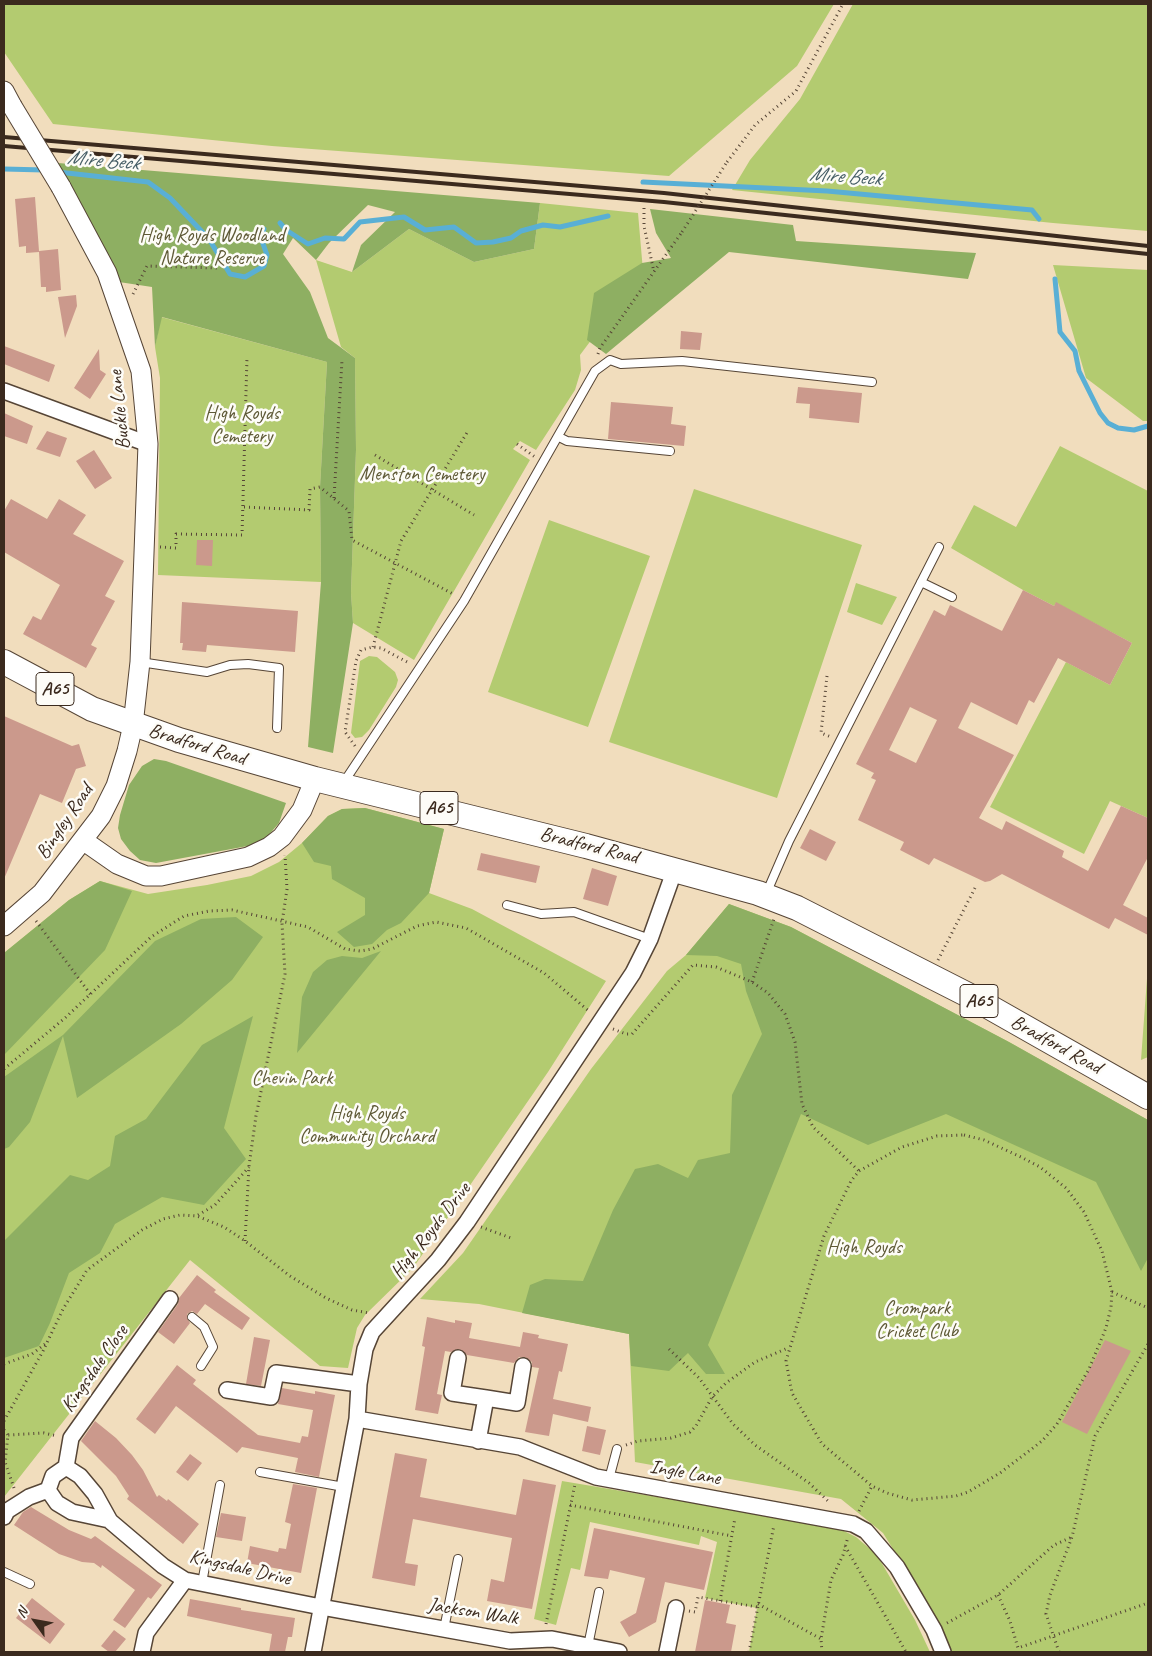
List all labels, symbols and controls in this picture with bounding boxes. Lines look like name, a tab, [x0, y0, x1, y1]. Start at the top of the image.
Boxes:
water label: Mire Beck	[66, 145, 140, 177]
water label: Mire Beck	[808, 162, 882, 192]
park label: High Royds Woodland Nature Reserve	[140, 224, 284, 271]
street label: Buckle Lane	[104, 369, 136, 451]
park label: High Royds Cemetery	[204, 402, 280, 449]
park label: Menston Cemetery	[359, 463, 485, 487]
road number: A65	[36, 672, 74, 706]
street label: Bradford Road	[146, 719, 248, 771]
street label: Bingley Road	[31, 780, 99, 864]
road number: A65	[420, 791, 458, 824]
street label: Bradford Road	[537, 822, 641, 870]
road number: A65	[960, 984, 998, 1018]
street label: Bradford Road	[1006, 1010, 1106, 1080]
park label: Chevin Park	[251, 1067, 333, 1091]
park label: High Royds Community Orchard	[299, 1102, 435, 1149]
street label: High Royds Drive	[386, 1178, 476, 1284]
park label: High Royds	[826, 1236, 902, 1260]
park label: Crompark Cricket Club	[876, 1297, 958, 1344]
street label: Kingsdale Close	[56, 1321, 134, 1417]
street label: Ingle Lane	[648, 1455, 722, 1491]
street label: Kingsdale Drive	[187, 1545, 293, 1591]
street label: Jackson Walk	[426, 1593, 520, 1631]
north arrow	[10, 1596, 60, 1646]
text: N	[12, 1605, 31, 1621]

